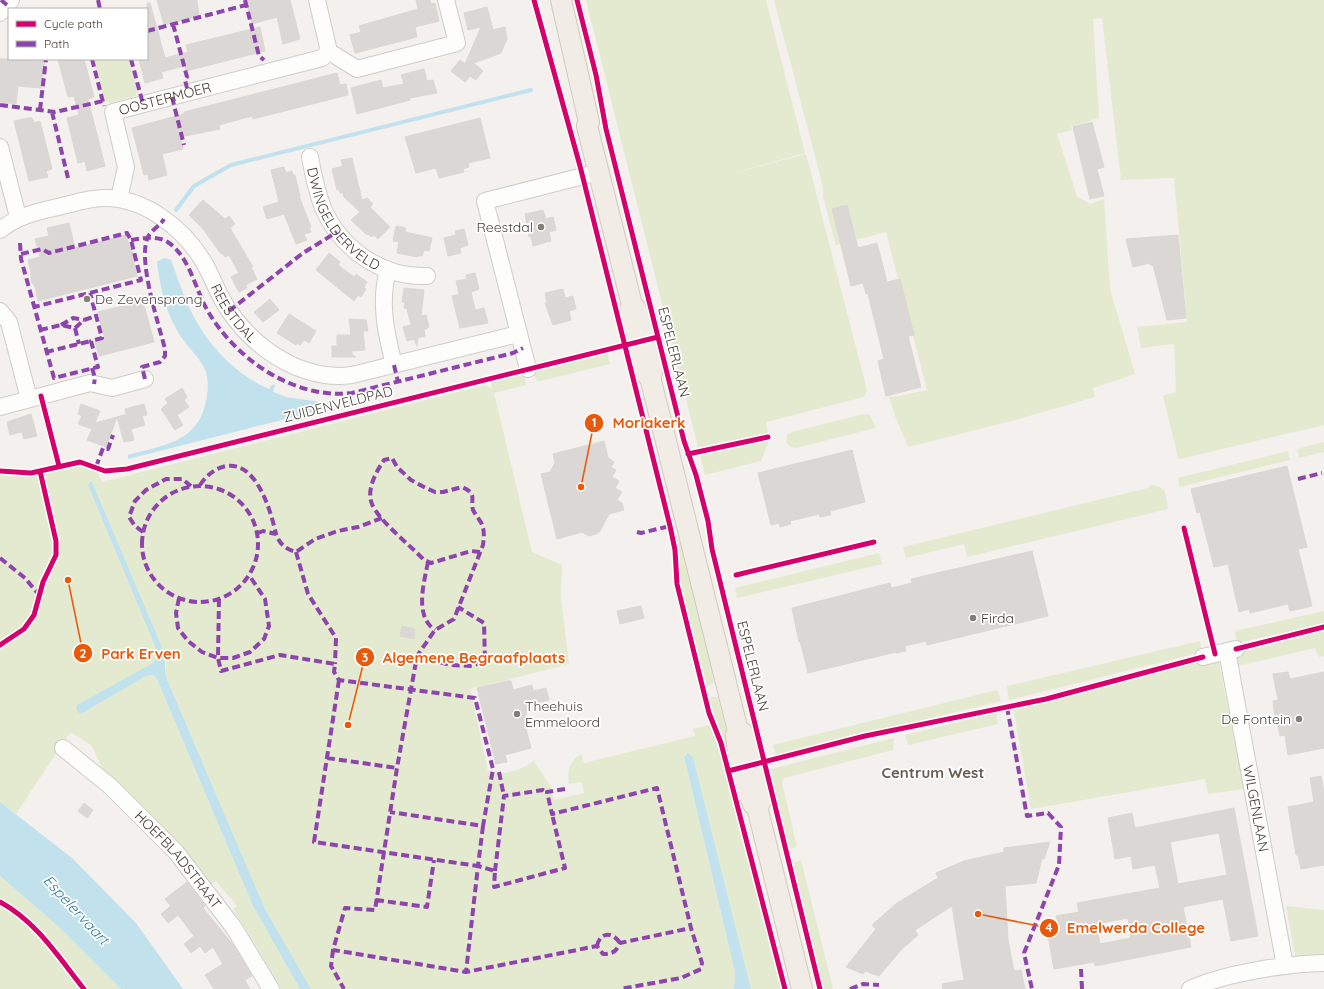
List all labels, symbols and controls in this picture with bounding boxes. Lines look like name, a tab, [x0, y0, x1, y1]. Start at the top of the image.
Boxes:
legend	[8, 8, 148, 60]
text: Cycle path	[44, 16, 103, 31]
text: Path	[44, 36, 69, 51]
street label: OOSTERMOER	[117, 78, 213, 119]
street label: DWINGELDERVELD	[303, 166, 383, 274]
place label: Reestdal	[476, 218, 533, 236]
marker: Reestdal	[536, 222, 546, 232]
street label: REESTDAL	[207, 281, 261, 347]
place label: De Zevensprong	[95, 290, 202, 308]
marker: De Zevensprong	[82, 294, 92, 304]
street label: ESPELERLAAN	[654, 305, 694, 399]
street label: ZUIDENVELDPAD	[281, 382, 395, 426]
callout: Moriakerk	[584, 409, 693, 436]
text: Moriakerk	[612, 413, 686, 432]
text: 1	[592, 415, 596, 430]
place label: Firda	[981, 609, 1014, 627]
marker: Firda	[968, 613, 978, 623]
street label: ESPELERLAAN	[733, 619, 773, 713]
callout: Park Erven	[73, 640, 189, 667]
text: Park Erven	[101, 644, 181, 663]
callout: Algemene Begraafplaats	[355, 644, 574, 671]
text: 2	[80, 646, 87, 661]
text: Algemene Begraafplaats	[383, 648, 565, 667]
text: 3	[362, 650, 368, 665]
place label: Theehuis Emmeloord	[525, 697, 600, 731]
marker: Theehuis Emmeloord	[512, 709, 522, 719]
place label: De Fontein	[1221, 710, 1291, 728]
marker: De Fontein	[1294, 714, 1304, 724]
district label: Centrum West	[882, 763, 984, 782]
street label: WILGENLAAN	[1239, 763, 1273, 853]
street label: HOEFBLADSTRAAT	[131, 807, 225, 913]
water label: Espelervaart	[39, 871, 115, 950]
callout: Emelwerda College	[1039, 915, 1213, 942]
text: Emelwerda College	[1067, 918, 1205, 937]
text: 4	[1045, 920, 1053, 935]

